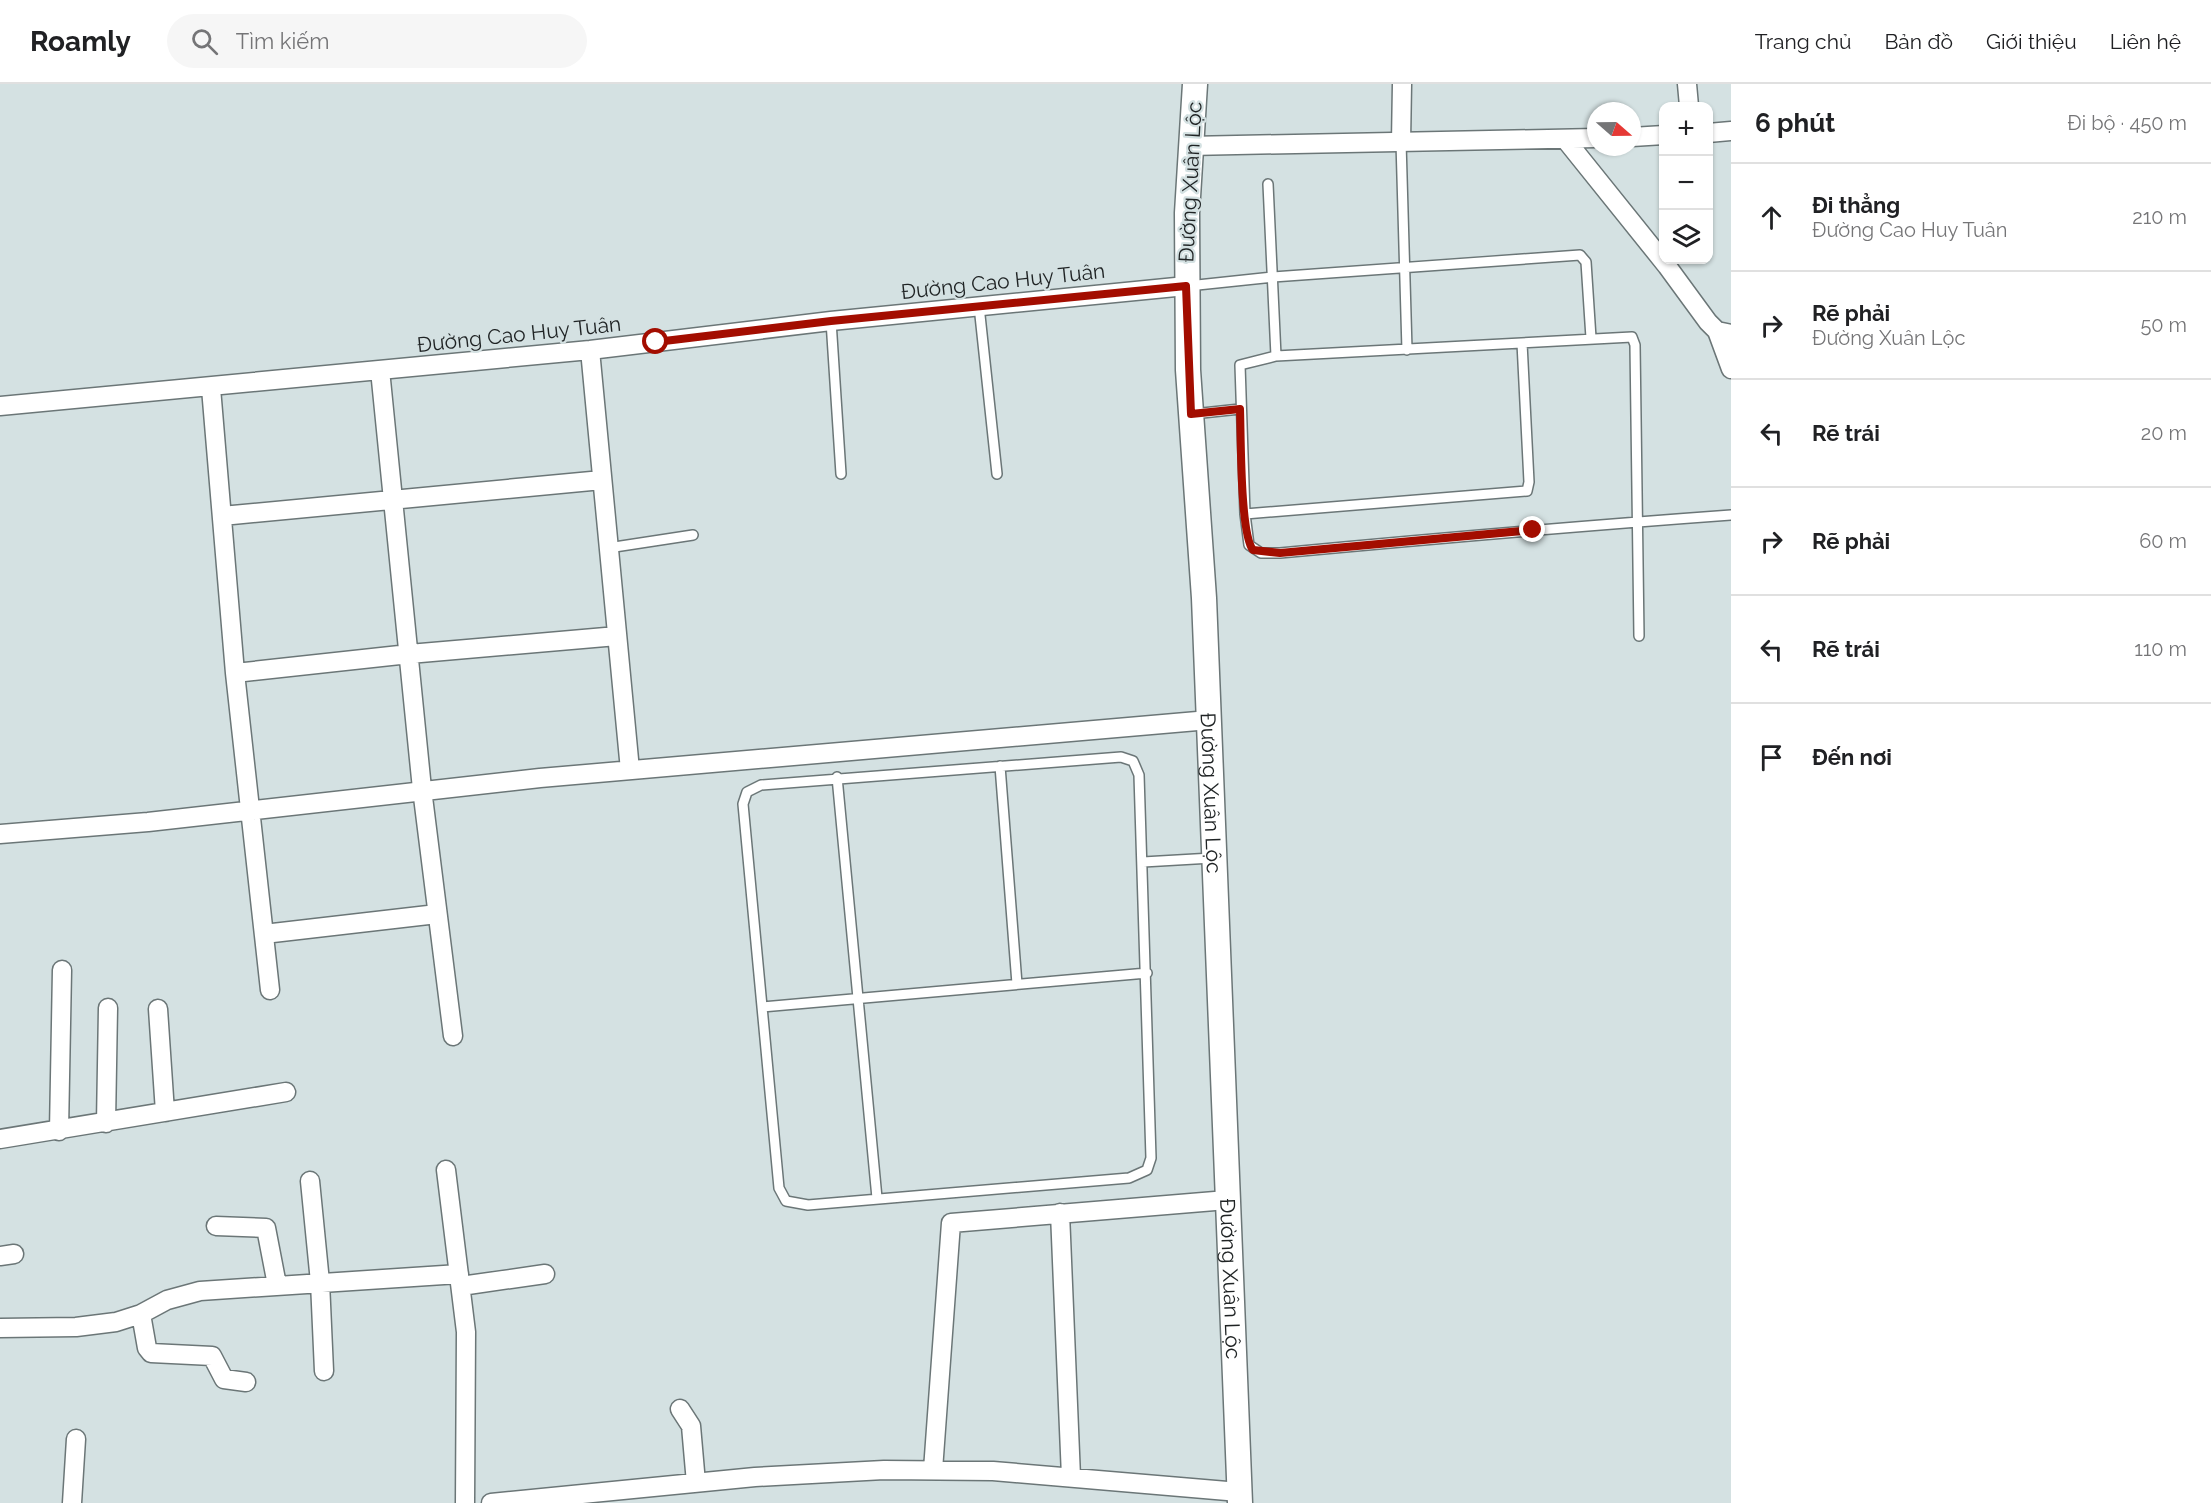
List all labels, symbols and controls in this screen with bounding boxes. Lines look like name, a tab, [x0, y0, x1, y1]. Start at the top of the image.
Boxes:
search box	[167, 14, 587, 68]
text: Roamly	[30, 25, 131, 58]
icon: search	[188, 25, 221, 58]
text: Tìm kiếm	[236, 28, 329, 54]
text: Trang chủ	[1755, 29, 1851, 54]
text: Bản đồ	[1884, 29, 1953, 54]
text: Giới thiệu	[1986, 29, 2077, 54]
text: Liên hệ	[2110, 29, 2181, 54]
street label: Đường Xuân Lộc	[1173, 101, 1207, 263]
north arrow	[1587, 102, 1641, 156]
map controls	[1659, 102, 1713, 264]
button: +	[1659, 102, 1713, 156]
text: 6 phút	[1755, 108, 1835, 138]
text: Đi bộ · 450 m	[2067, 111, 2187, 135]
button: −	[1659, 156, 1713, 210]
text: Đi thẳng	[1812, 192, 1900, 218]
icon: ahead	[1755, 201, 1788, 234]
text: 210 m	[2132, 205, 2187, 229]
button: layers	[1659, 210, 1713, 264]
text: Đường Cao Huy Tuân	[1812, 218, 2007, 242]
street label: Đường Cao Huy Tuân	[900, 258, 1106, 304]
text: Rẽ phải	[1812, 300, 1890, 326]
icon: right	[1755, 309, 1788, 342]
street label: Đường Cao Huy Tuân	[416, 311, 622, 357]
text: 50 m	[2140, 313, 2187, 337]
text: Đường Xuân Lộc	[1812, 326, 1965, 350]
route start	[642, 328, 668, 354]
icon: left	[1755, 417, 1788, 450]
text: Rẽ trái	[1812, 420, 1880, 446]
text: 20 m	[2141, 421, 2187, 445]
route end	[1519, 516, 1545, 542]
icon: right	[1755, 525, 1788, 558]
text: Rẽ phải	[1812, 528, 1890, 554]
text: 60 m	[2139, 529, 2187, 553]
icon: left	[1755, 633, 1788, 666]
text: Rẽ trái	[1812, 636, 1880, 662]
text: 110 m	[2134, 637, 2187, 661]
street label: Đường Xuân Lộc	[1196, 712, 1227, 874]
icon: arrive	[1755, 741, 1788, 774]
text: Đến nơi	[1812, 744, 1892, 770]
street label: Đường Xuân Lộc	[1215, 1198, 1247, 1360]

